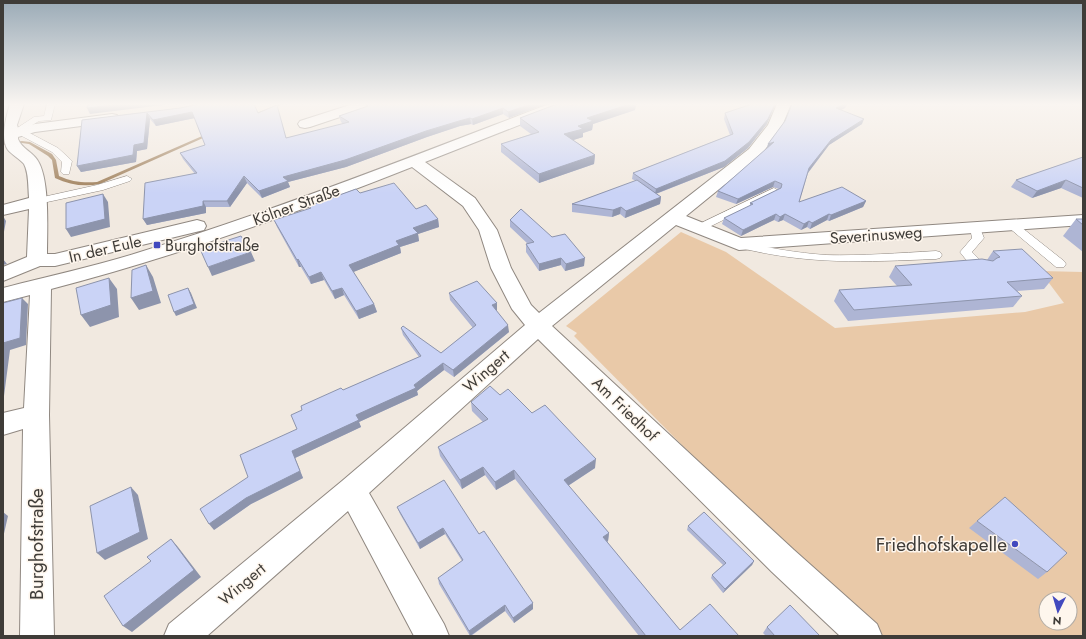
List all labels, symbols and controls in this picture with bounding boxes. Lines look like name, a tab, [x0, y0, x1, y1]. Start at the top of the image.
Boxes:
street label: Kölner Straße	[249, 179, 343, 231]
street label: Severinusweg	[829, 220, 923, 250]
street label: In der Eule	[66, 229, 144, 269]
place label: Burghofstraße	[165, 234, 259, 257]
marker: Burghofstraße	[152, 240, 162, 250]
street label: Wingert	[458, 344, 514, 398]
street label: Am Friedhof	[587, 371, 664, 447]
street label: Burghofstraße	[23, 488, 50, 600]
place label: Friedhofskapelle	[876, 531, 1007, 558]
marker: Friedhofskapelle	[1010, 539, 1020, 549]
street label: Wingert	[214, 557, 271, 611]
north arrow	[1038, 591, 1078, 631]
text: N	[1052, 613, 1062, 629]

